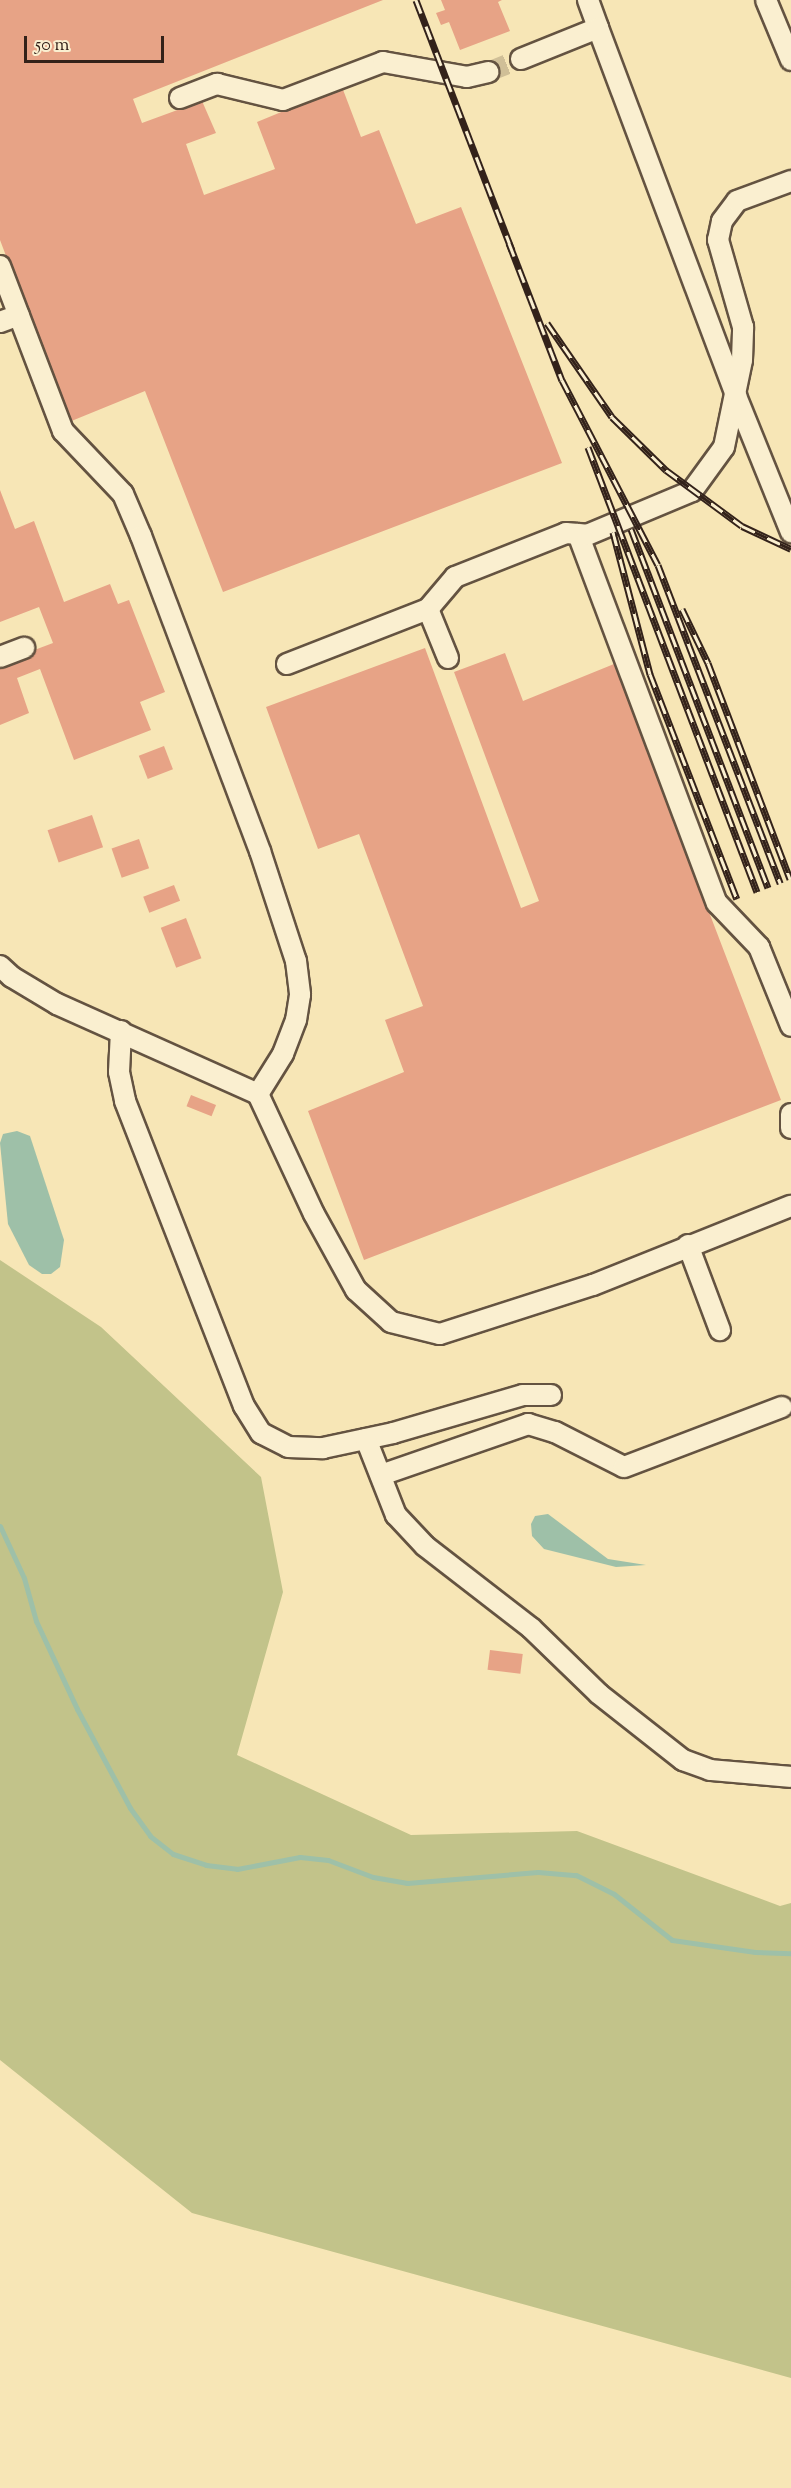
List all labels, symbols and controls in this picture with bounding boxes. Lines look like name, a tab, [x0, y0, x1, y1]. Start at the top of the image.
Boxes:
scale bar	[27, 24, 166, 62]
text: 50 m	[35, 33, 69, 59]

